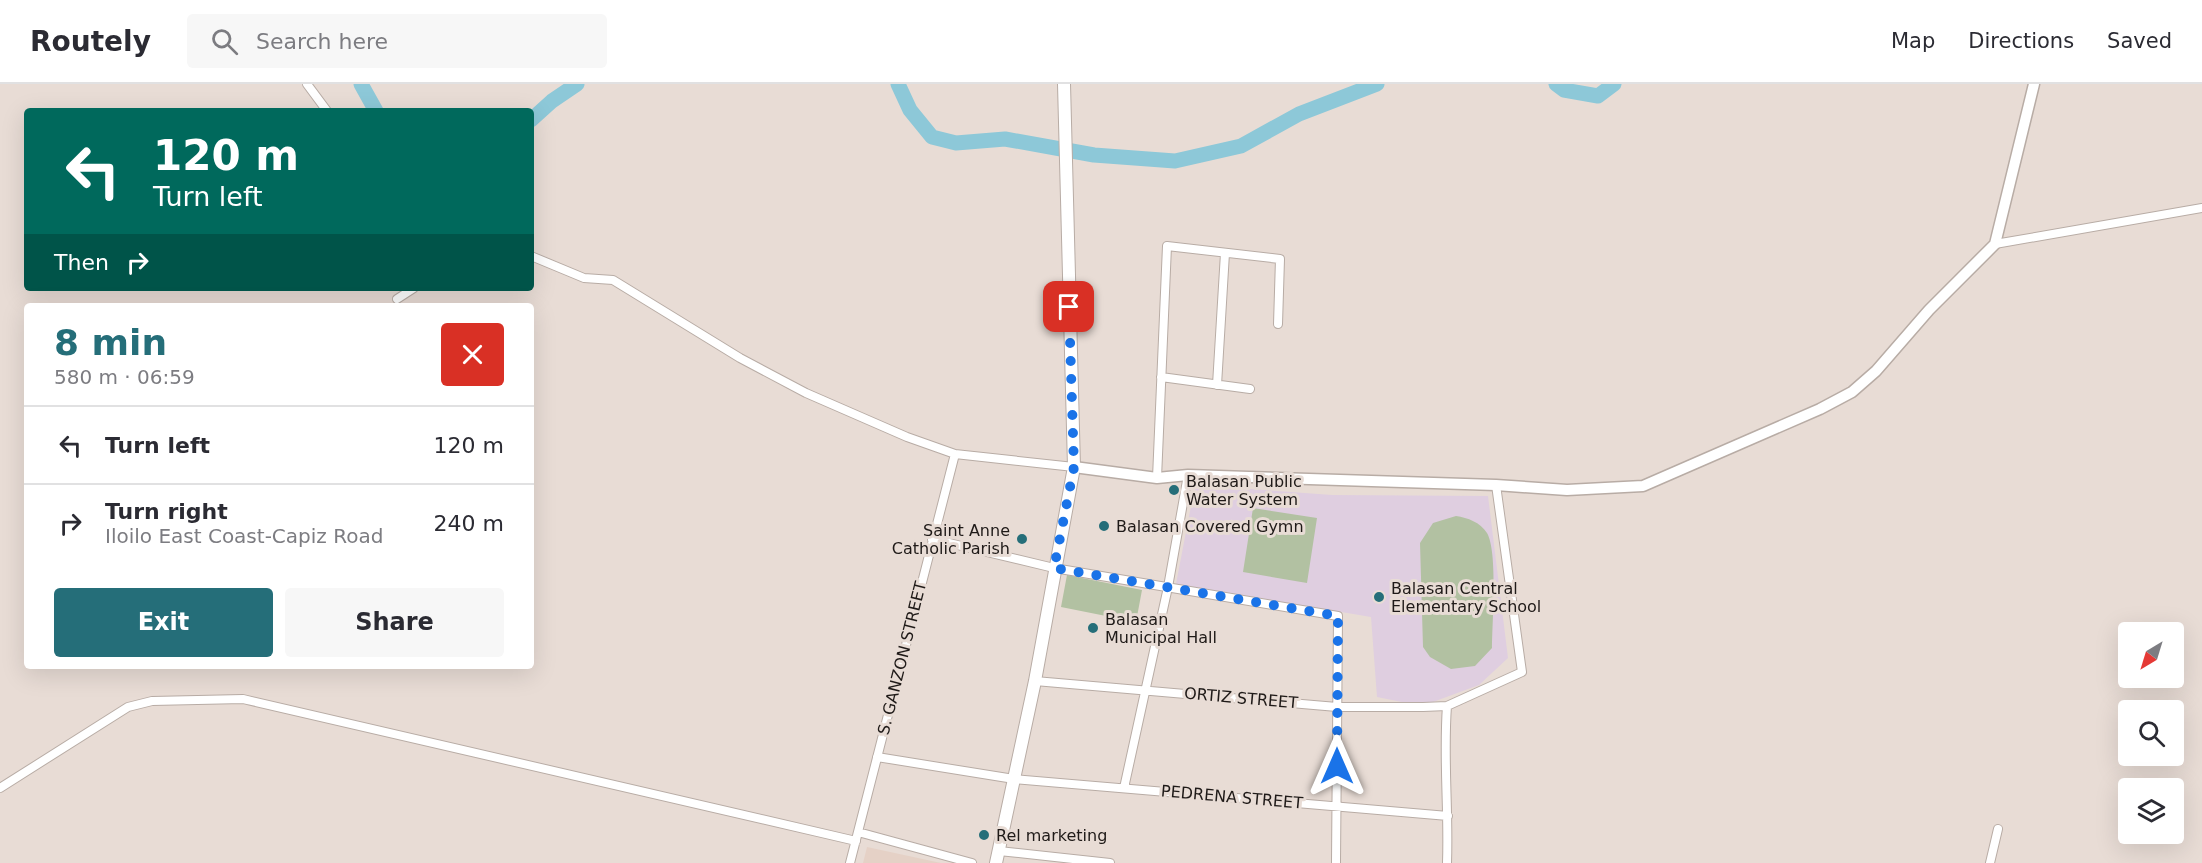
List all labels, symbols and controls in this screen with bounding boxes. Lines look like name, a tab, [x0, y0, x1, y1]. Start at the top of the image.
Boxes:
search box	[187, 14, 607, 68]
text: Routely	[30, 25, 151, 58]
icon: search	[208, 25, 241, 58]
text: Search here	[256, 29, 388, 54]
text: Map	[1891, 29, 1935, 53]
text: Directions	[1968, 29, 2074, 53]
text: Saved	[2107, 29, 2172, 53]
text: 120 m	[153, 131, 299, 180]
icon: left	[54, 132, 132, 210]
text: Turn left	[153, 181, 263, 212]
icon: right	[121, 246, 154, 279]
text: Then	[54, 250, 109, 275]
pin	[1043, 281, 1094, 332]
icon: arrive	[1052, 290, 1085, 323]
text: 8 min	[54, 322, 167, 363]
button: close	[441, 323, 504, 386]
text: 580 m · 06:59	[54, 365, 195, 389]
icon: left	[54, 429, 87, 462]
text: Turn left	[105, 433, 210, 458]
text: 120 m	[434, 433, 504, 458]
place label: Balasan Public Water System	[1186, 472, 1302, 509]
marker: Balasan Public Water System	[1167, 483, 1181, 497]
text: Turn right	[105, 499, 228, 524]
icon: right	[54, 507, 87, 540]
text: 240 m	[434, 511, 504, 536]
place label: Balasan Covered Gymn	[1116, 517, 1304, 536]
marker: Balasan Covered Gymn	[1097, 519, 1111, 533]
place label: Saint Anne Catholic Parish	[892, 521, 1010, 558]
text: Iloilo East Coast-Capiz Road	[105, 524, 383, 548]
marker: Saint Anne Catholic Parish	[1015, 532, 1029, 546]
street label: S. GANZON STREET	[874, 579, 930, 737]
place label: Balasan Central Elementary School	[1391, 579, 1541, 616]
button: Exit	[54, 588, 273, 657]
button: Share	[285, 588, 504, 657]
marker: Balasan Central Elementary School	[1372, 590, 1386, 604]
place label: Balasan Municipal Hall	[1105, 610, 1217, 647]
marker: Balasan Municipal Hall	[1086, 621, 1100, 635]
north arrow	[2118, 622, 2184, 688]
map controls	[2118, 622, 2184, 844]
street label: ORTIZ STREET	[1183, 684, 1299, 712]
button: search	[2118, 700, 2184, 766]
position arrow	[1305, 734, 1369, 798]
button: layers	[2118, 778, 2184, 844]
street label: PEDRENA STREET	[1160, 781, 1304, 813]
place label: Rel marketing	[996, 826, 1107, 845]
marker: Rel marketing	[977, 828, 991, 842]

